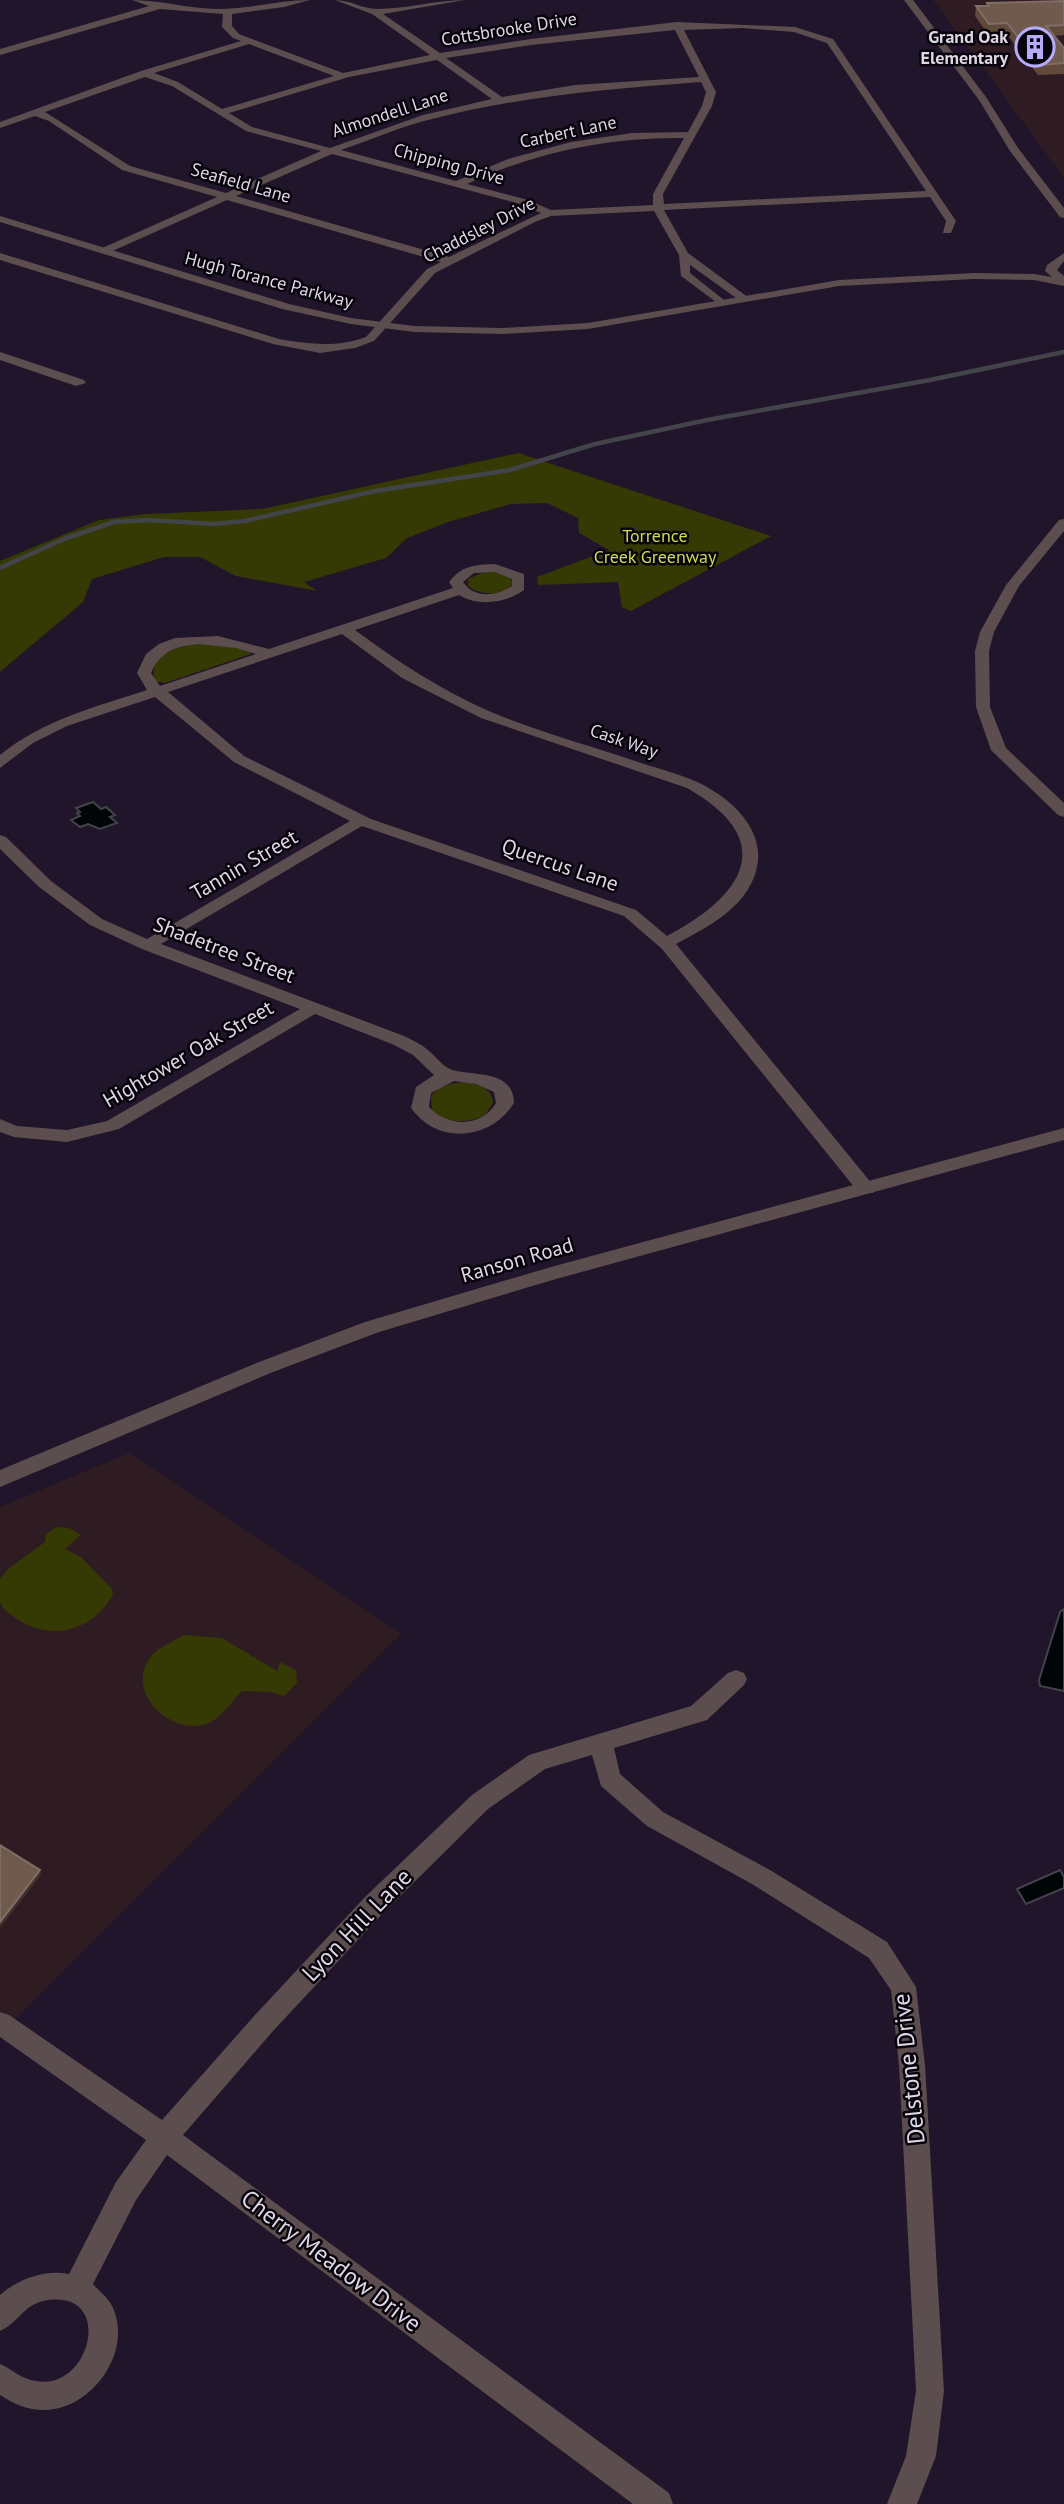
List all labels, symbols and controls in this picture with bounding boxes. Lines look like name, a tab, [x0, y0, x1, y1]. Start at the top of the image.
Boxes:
street label: Cottsbrooke Drive	[440, 6, 578, 51]
place label: Grand Oak Elementary	[921, 25, 1008, 69]
building icon: Grand Oak Elementary	[1014, 26, 1056, 68]
street label: Almondell Lane	[329, 83, 451, 142]
street label: Carbert Lane	[517, 110, 618, 153]
street label: Chipping Drive	[391, 138, 507, 189]
street label: Seafield Lane	[188, 157, 294, 208]
street label: Chaddsley Drive	[419, 191, 539, 268]
street label: Hugh Torance Parkway	[183, 246, 356, 313]
park label: Torrence Creek Greenway	[594, 524, 717, 568]
street label: Cask Way	[587, 718, 662, 763]
street label: Tannin Street	[185, 823, 302, 906]
street label: Quercus Lane	[498, 832, 622, 897]
street label: Shadetree Street	[149, 910, 299, 989]
street label: Hightower Oak Street	[98, 994, 278, 1113]
street label: Ranson Road	[457, 1231, 576, 1288]
street label: Lyon Hill Lane	[295, 1862, 418, 1988]
street label: Delstone Drive	[885, 1992, 932, 2146]
street label: Cherry Meadow Drive	[235, 2183, 428, 2339]

